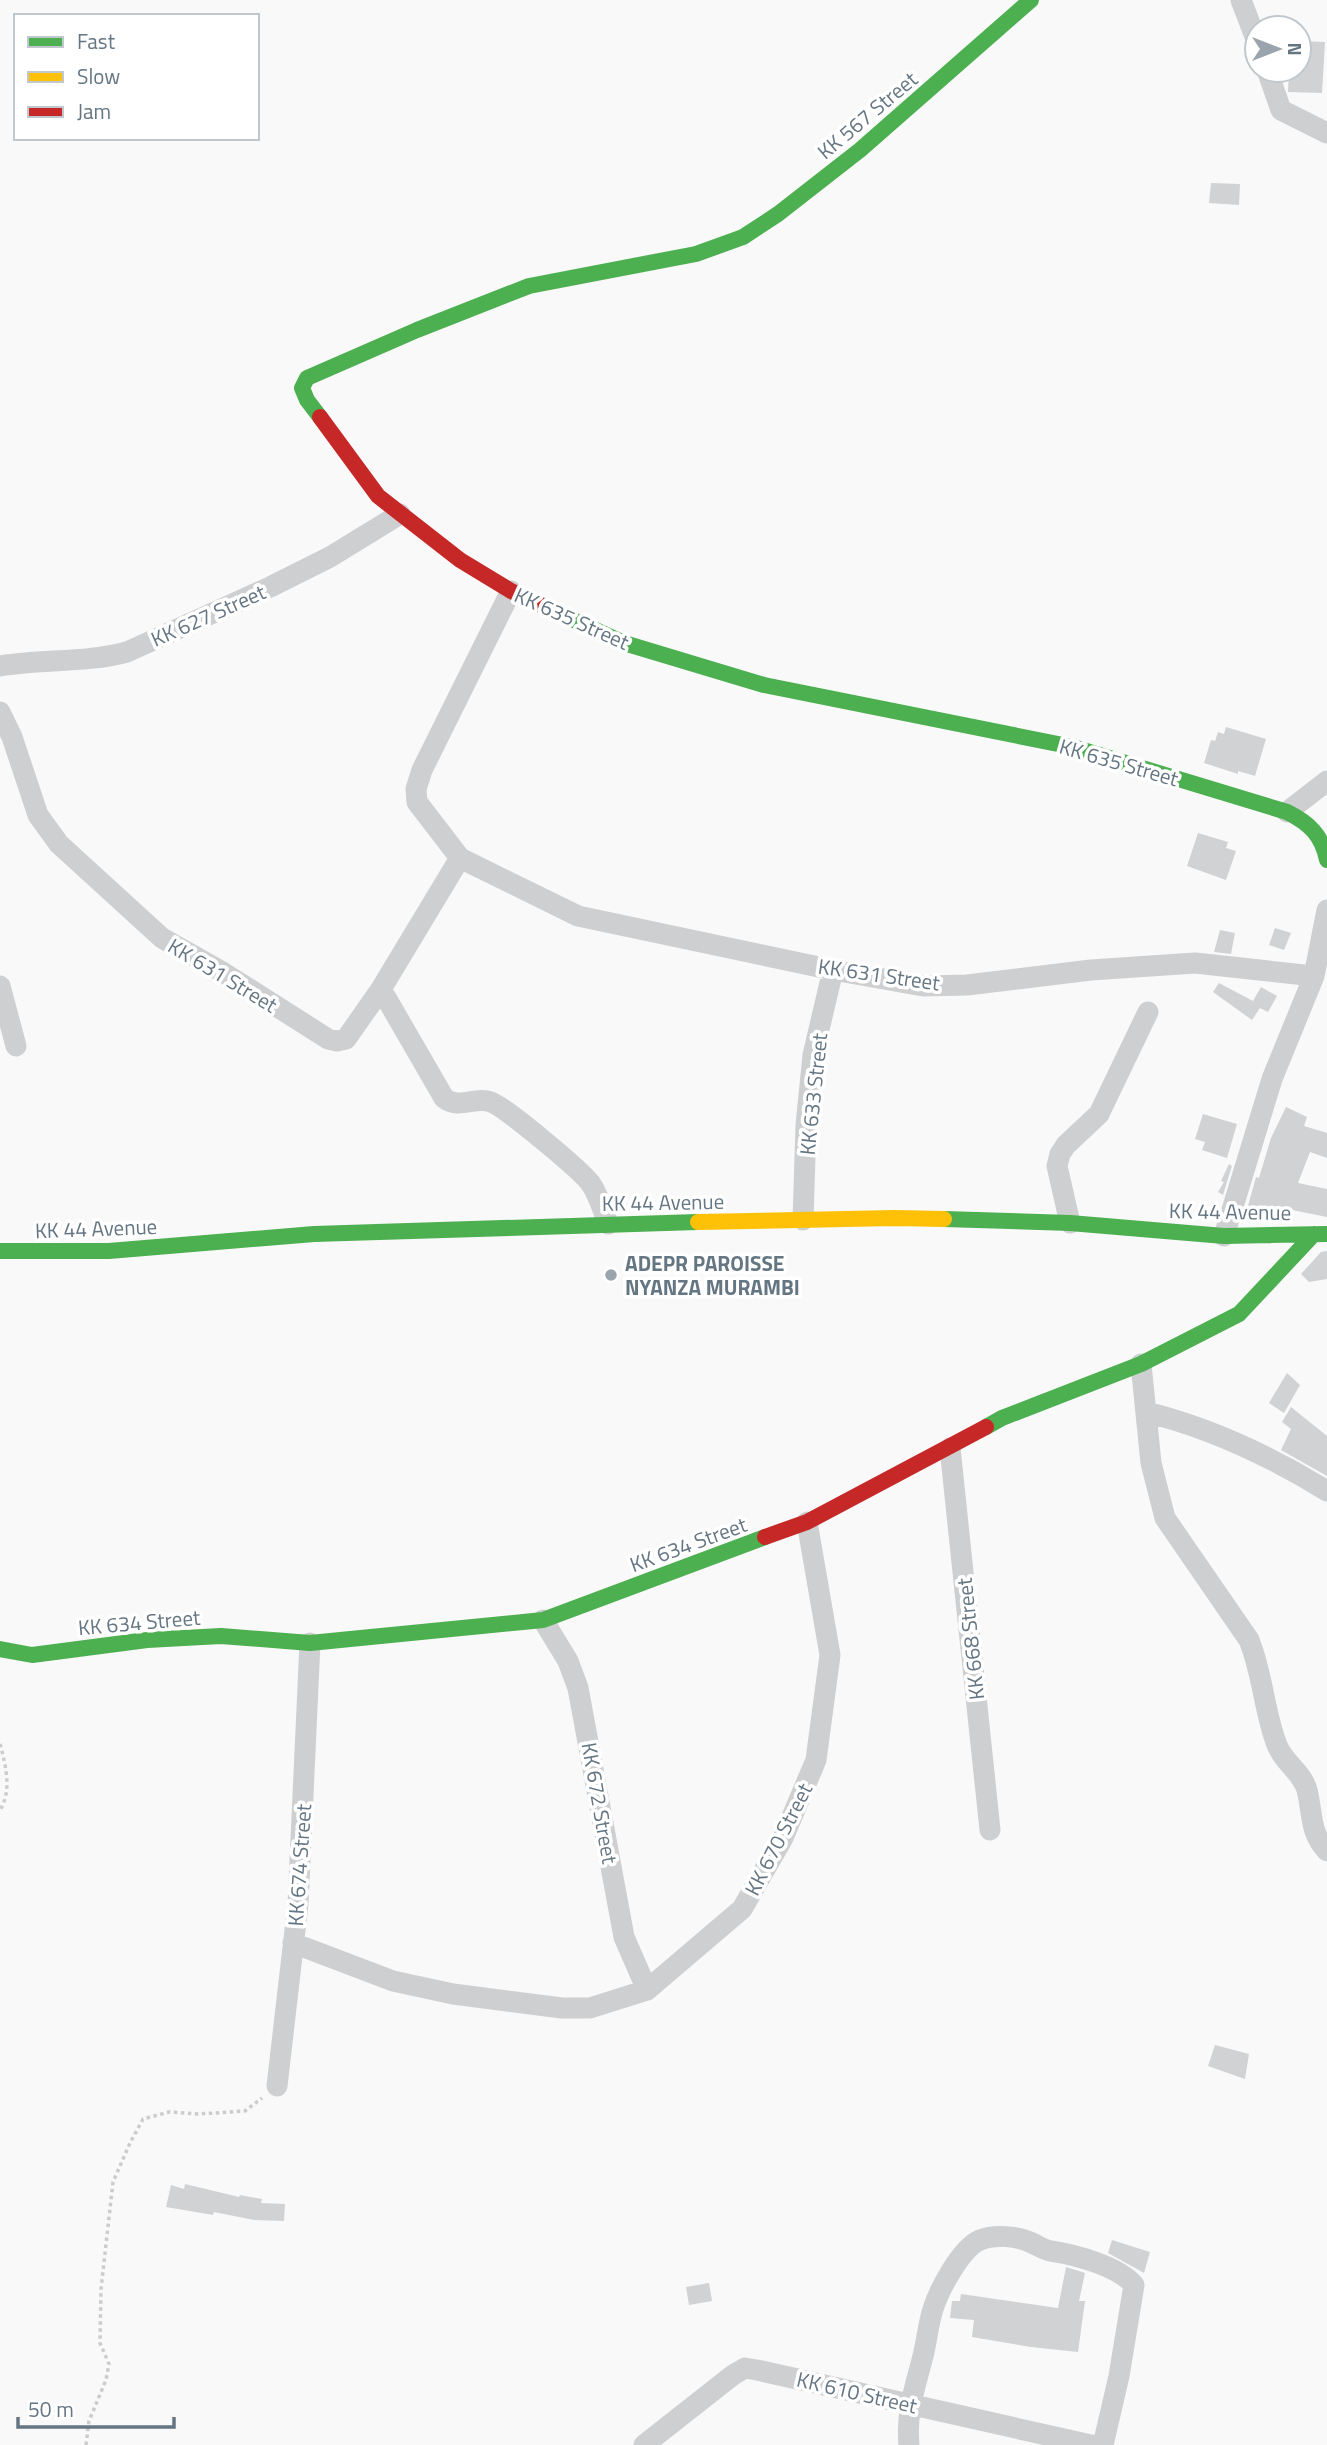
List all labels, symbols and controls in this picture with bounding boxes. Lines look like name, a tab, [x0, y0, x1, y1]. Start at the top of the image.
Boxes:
legend	[14, 14, 259, 140]
north arrow	[1243, 14, 1313, 84]
text: Fast	[77, 25, 116, 57]
text: N	[1281, 42, 1310, 56]
text: Slow	[77, 60, 120, 92]
street label: KK 567 Street	[810, 63, 925, 167]
text: Jam	[77, 95, 111, 127]
street label: KK 627 Street	[146, 575, 271, 655]
street label: KK 635 Street	[510, 578, 635, 658]
street label: KK 635 Street	[1056, 730, 1183, 794]
street label: KK 631 Street	[162, 930, 284, 1021]
street label: KK 631 Street	[816, 950, 943, 998]
street label: KK 633 Street	[791, 1031, 835, 1157]
street label: KK 44 Avenue	[602, 1185, 724, 1219]
street label: KK 44 Avenue	[1169, 1194, 1291, 1228]
street label: KK 44 Avenue	[34, 1210, 158, 1246]
place label: ADEPR PAROISSE NYANZA MURAMBI	[625, 1247, 800, 1303]
marker: ADEPR PAROISSE NYANZA MURAMBI	[603, 1267, 619, 1283]
street label: KK 634 Street	[625, 1508, 752, 1580]
street label: KK 668 Street	[948, 1576, 992, 1702]
street label: KK 634 Street	[77, 1601, 202, 1643]
street label: KK 672 Street	[574, 1740, 627, 1867]
street label: KK 670 Street	[736, 1777, 820, 1901]
street label: KK 674 Street	[279, 1802, 319, 1927]
street label: KK 610 Street	[794, 2363, 921, 2422]
scale bar	[18, 2386, 173, 2430]
text: 50 m	[28, 2393, 74, 2425]

